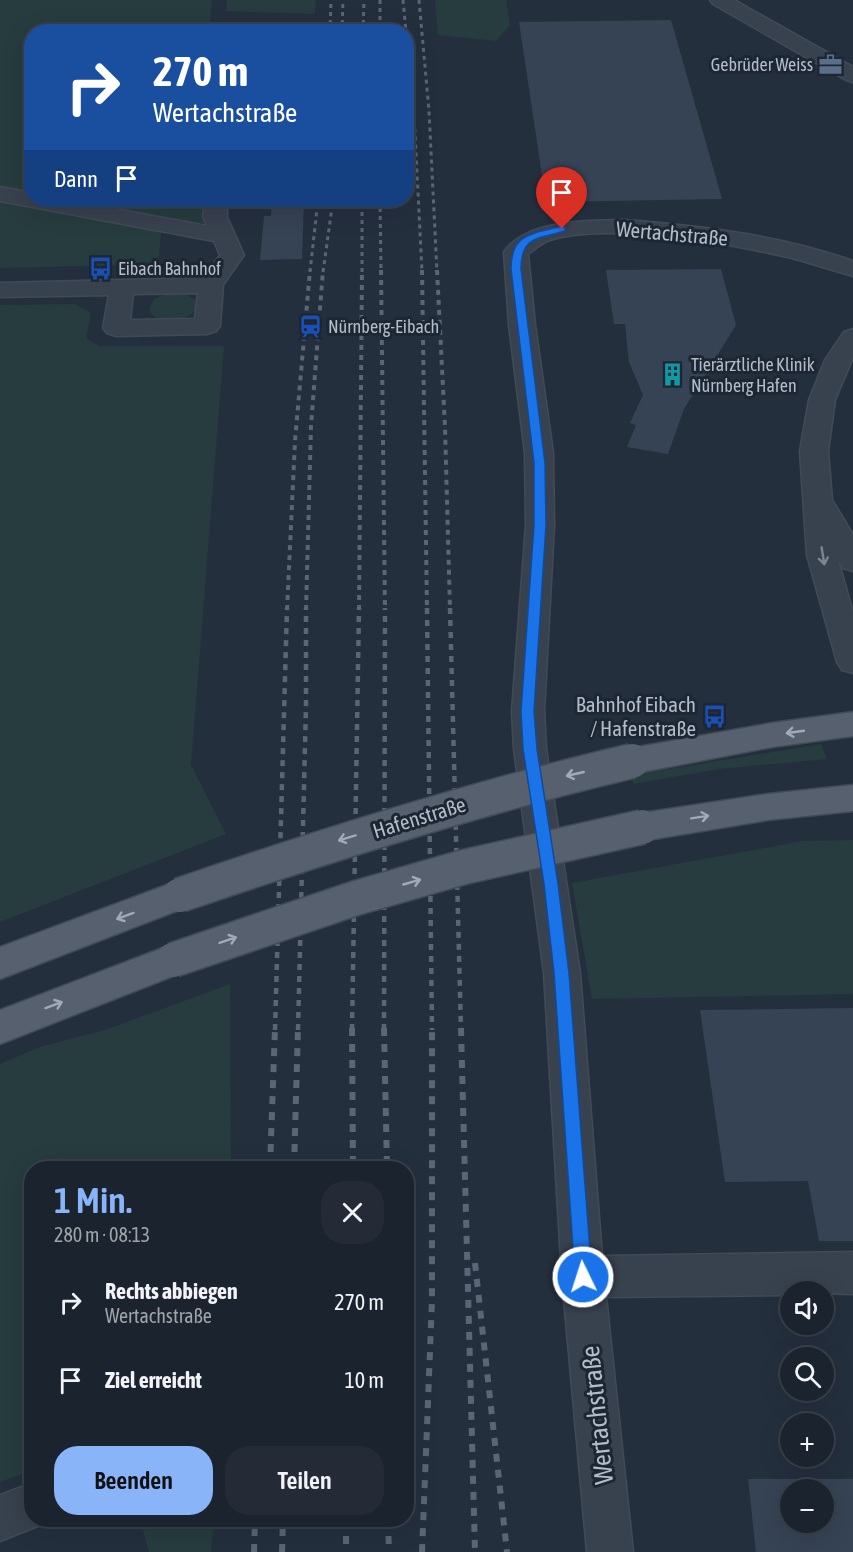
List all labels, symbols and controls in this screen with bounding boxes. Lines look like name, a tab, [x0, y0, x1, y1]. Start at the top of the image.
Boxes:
text: 270 m	[153, 47, 248, 95]
icon: right	[54, 48, 132, 126]
office icon: Gebrüder Weiss	[818, 51, 844, 77]
place label: Gebrüder Weiss	[711, 54, 813, 75]
text: Wertachstraße	[153, 97, 297, 128]
icon: arrive	[110, 162, 143, 195]
text: Dann	[54, 166, 98, 192]
pin	[536, 167, 587, 229]
icon: arrive	[545, 176, 578, 209]
street label: Wertachstraße	[615, 216, 729, 250]
bus stop icon: Eibach Bahnhof	[87, 255, 113, 281]
place label: Eibach Bahnhof	[118, 258, 221, 279]
station icon: Nürnberg-Eibach	[297, 313, 323, 339]
place label: Nürnberg-Eibach	[328, 316, 439, 337]
place label: Tierärztliche Klinik Nürnberg Hafen	[691, 354, 815, 396]
building icon: Tierärztliche Klinik Nürnberg Hafen	[660, 361, 686, 387]
one-way arrow	[818, 546, 829, 565]
place label: Bahnhof Eibach / Hafenstraße	[576, 692, 696, 740]
bus stop icon: Bahnhof Eibach / Hafenstraße	[701, 703, 727, 729]
one-way arrow	[786, 727, 805, 738]
one-way arrow	[566, 769, 585, 781]
street label: Hafenstraße	[370, 792, 468, 842]
one-way arrow	[689, 812, 709, 823]
one-way arrow	[338, 833, 357, 844]
one-way arrow	[402, 876, 421, 887]
one-way arrow	[116, 911, 135, 922]
one-way arrow	[218, 934, 237, 945]
one-way arrow	[45, 999, 63, 1010]
text: 1 Min.	[54, 1179, 132, 1221]
button: close	[321, 1181, 384, 1244]
text: 280 m · 08:13	[54, 1223, 150, 1246]
position arrow	[551, 1245, 615, 1309]
text: Rechts abbiegen	[105, 1278, 238, 1304]
map controls	[780, 1281, 834, 1533]
button: sound	[780, 1281, 834, 1335]
icon: right	[54, 1286, 87, 1319]
text: 270 m	[334, 1289, 384, 1315]
text: Wertachstraße	[105, 1304, 212, 1327]
street label: Wertachstraße	[575, 1344, 619, 1486]
button: search	[780, 1347, 834, 1401]
icon: arrive	[54, 1364, 87, 1397]
text: Ziel erreicht	[105, 1367, 202, 1393]
text: 10 m	[344, 1367, 384, 1393]
button: +	[780, 1413, 834, 1467]
button: Beenden	[54, 1446, 213, 1515]
button: Teilen	[225, 1446, 384, 1515]
button: −	[780, 1479, 834, 1533]

